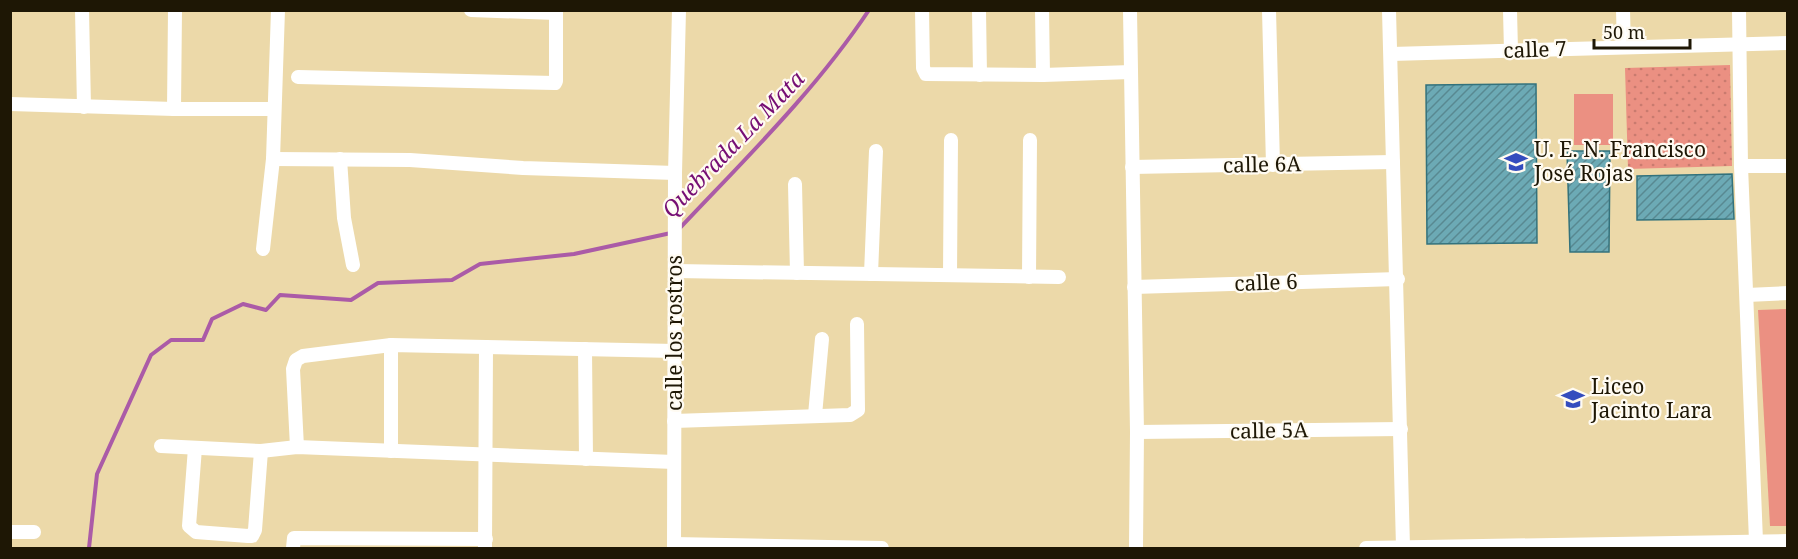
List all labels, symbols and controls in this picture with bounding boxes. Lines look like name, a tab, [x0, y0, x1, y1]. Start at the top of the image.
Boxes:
scale bar	[1594, 12, 1690, 50]
text: 50 m	[1603, 20, 1645, 44]
street label: calle 7	[1503, 34, 1567, 64]
water label: Quebrada La Mata	[654, 63, 810, 223]
place label: U. E. N. Francisco José Rojas	[1533, 135, 1706, 187]
street label: calle 6A	[1223, 149, 1302, 179]
school or university icon: U. E. N. Francisco José Rojas	[1503, 149, 1529, 175]
street label: calle los rostros	[660, 255, 688, 411]
street label: calle 6	[1234, 267, 1298, 297]
place label: Liceo Jacinto Lara	[1590, 372, 1712, 424]
school or university icon: Liceo Jacinto Lara	[1560, 386, 1586, 412]
street label: calle 5A	[1230, 415, 1309, 445]

